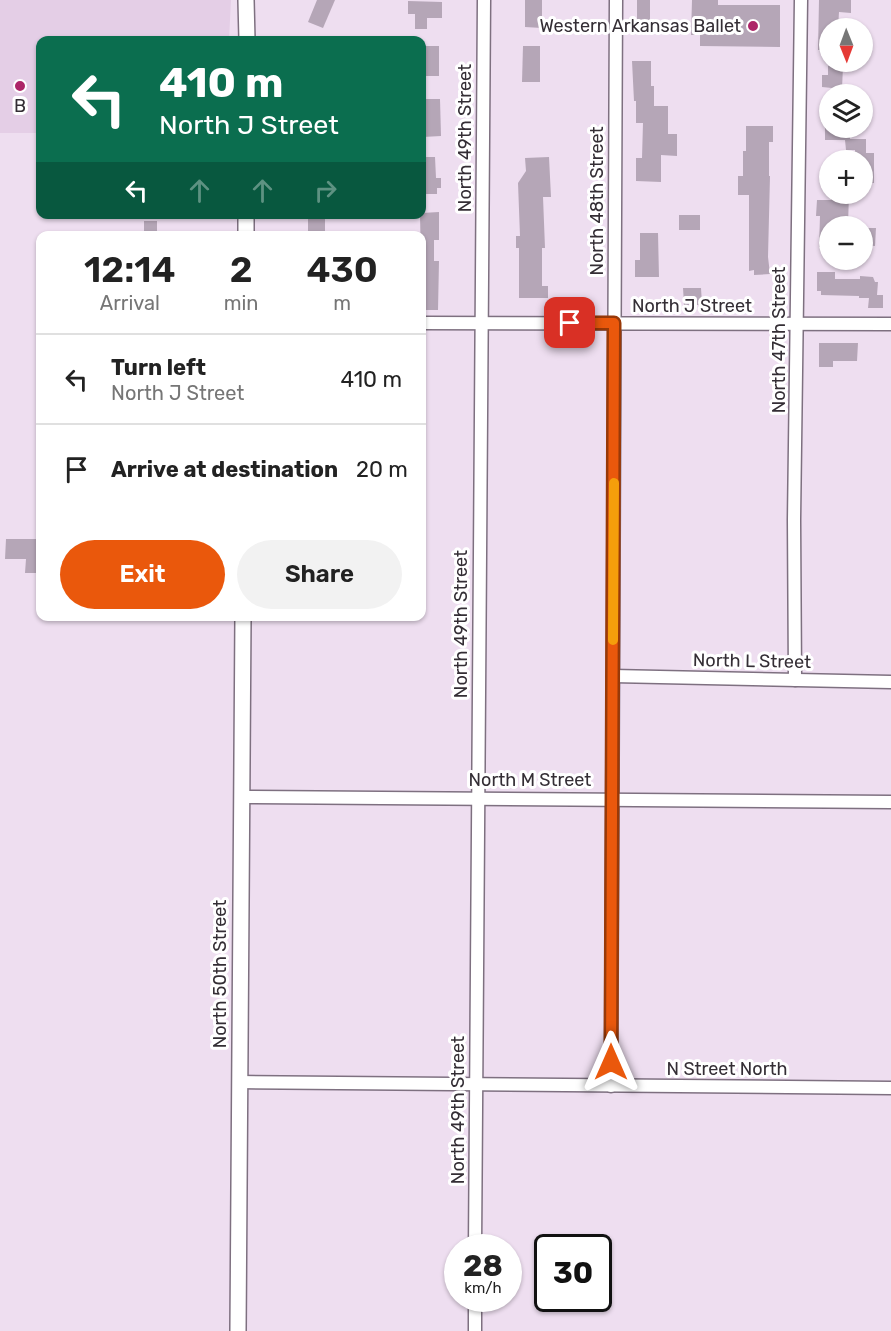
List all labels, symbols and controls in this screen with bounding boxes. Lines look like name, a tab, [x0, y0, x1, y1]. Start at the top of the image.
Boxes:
place label: Western Arkansas Ballet	[540, 15, 741, 37]
north arrow	[819, 18, 873, 72]
map controls	[819, 18, 873, 270]
marker: Western Arkansas Ballet	[746, 19, 760, 33]
text: 410 m	[159, 58, 284, 108]
icon: left	[60, 60, 138, 138]
street label: North 49th Street	[454, 64, 476, 212]
marker: B	[13, 79, 27, 93]
button: layers	[819, 84, 873, 138]
place label: B	[14, 95, 26, 117]
text: North J Street	[159, 109, 339, 141]
street label: North 48th Street	[586, 126, 608, 276]
button: +	[819, 150, 873, 204]
icon: left	[120, 174, 153, 207]
icon: ahead	[183, 174, 216, 207]
icon: ahead	[246, 174, 279, 207]
icon: right	[309, 174, 342, 207]
button: −	[819, 216, 873, 270]
text: 12:14	[84, 248, 176, 291]
text: 2	[230, 248, 253, 291]
text: 430	[307, 248, 378, 291]
street label: North 47th Street	[768, 267, 790, 413]
text: Arrival	[100, 291, 160, 315]
text: min	[224, 291, 258, 315]
text: m	[333, 291, 351, 315]
street label: North J Street	[632, 295, 752, 317]
pin	[544, 297, 595, 348]
icon: arrive	[553, 306, 586, 339]
text: Turn left	[111, 354, 206, 381]
icon: left	[60, 363, 93, 396]
text: 410 m	[340, 366, 402, 393]
text: North J Street	[111, 381, 244, 405]
icon: arrive	[60, 453, 93, 486]
text: Arrive at destination	[111, 456, 338, 483]
text: 20 m	[356, 456, 408, 483]
button: Exit	[60, 540, 225, 609]
button: Share	[237, 540, 402, 609]
street label: North 49th Street	[450, 550, 472, 698]
street label: North L Street	[693, 649, 811, 673]
street label: North M Street	[469, 769, 591, 791]
street label: North 50th Street	[209, 900, 231, 1048]
position arrow	[579, 1030, 643, 1094]
street label: North 49th Street	[447, 1036, 469, 1184]
street label: N Street North	[666, 1058, 788, 1080]
speed limit sign: 30	[534, 1234, 612, 1312]
text: 28	[463, 1248, 503, 1284]
text: km/h	[464, 1279, 502, 1297]

